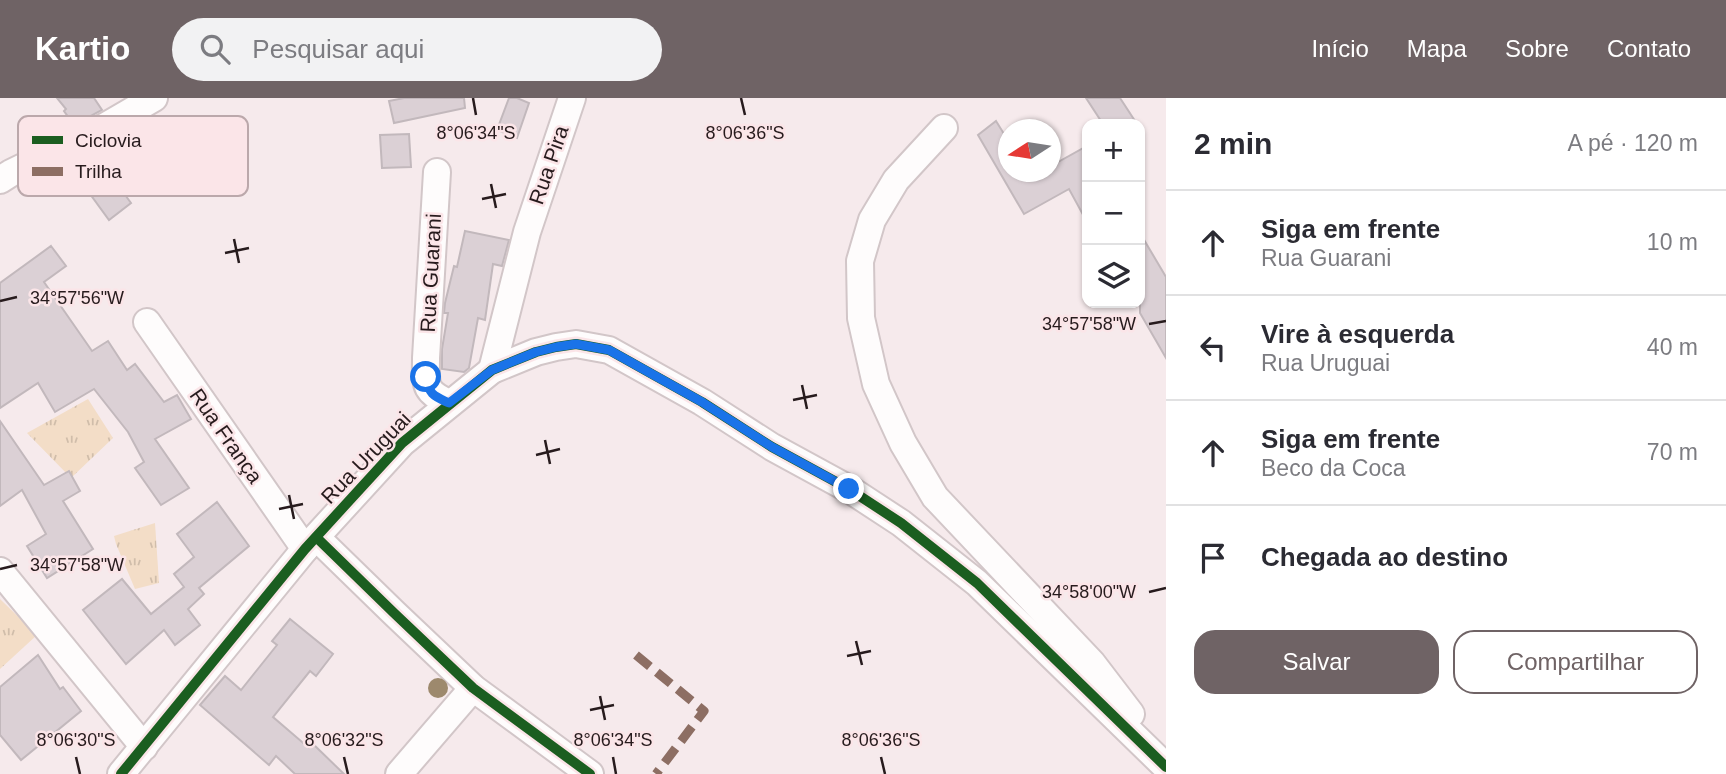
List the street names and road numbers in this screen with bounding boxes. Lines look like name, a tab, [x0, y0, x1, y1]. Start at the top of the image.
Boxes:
street label: Rua Pira	[524, 122, 573, 207]
street label: Rua Guarani	[416, 213, 445, 333]
street label: Rua França	[186, 384, 267, 488]
street label: Rua Uruguai	[316, 407, 415, 508]

